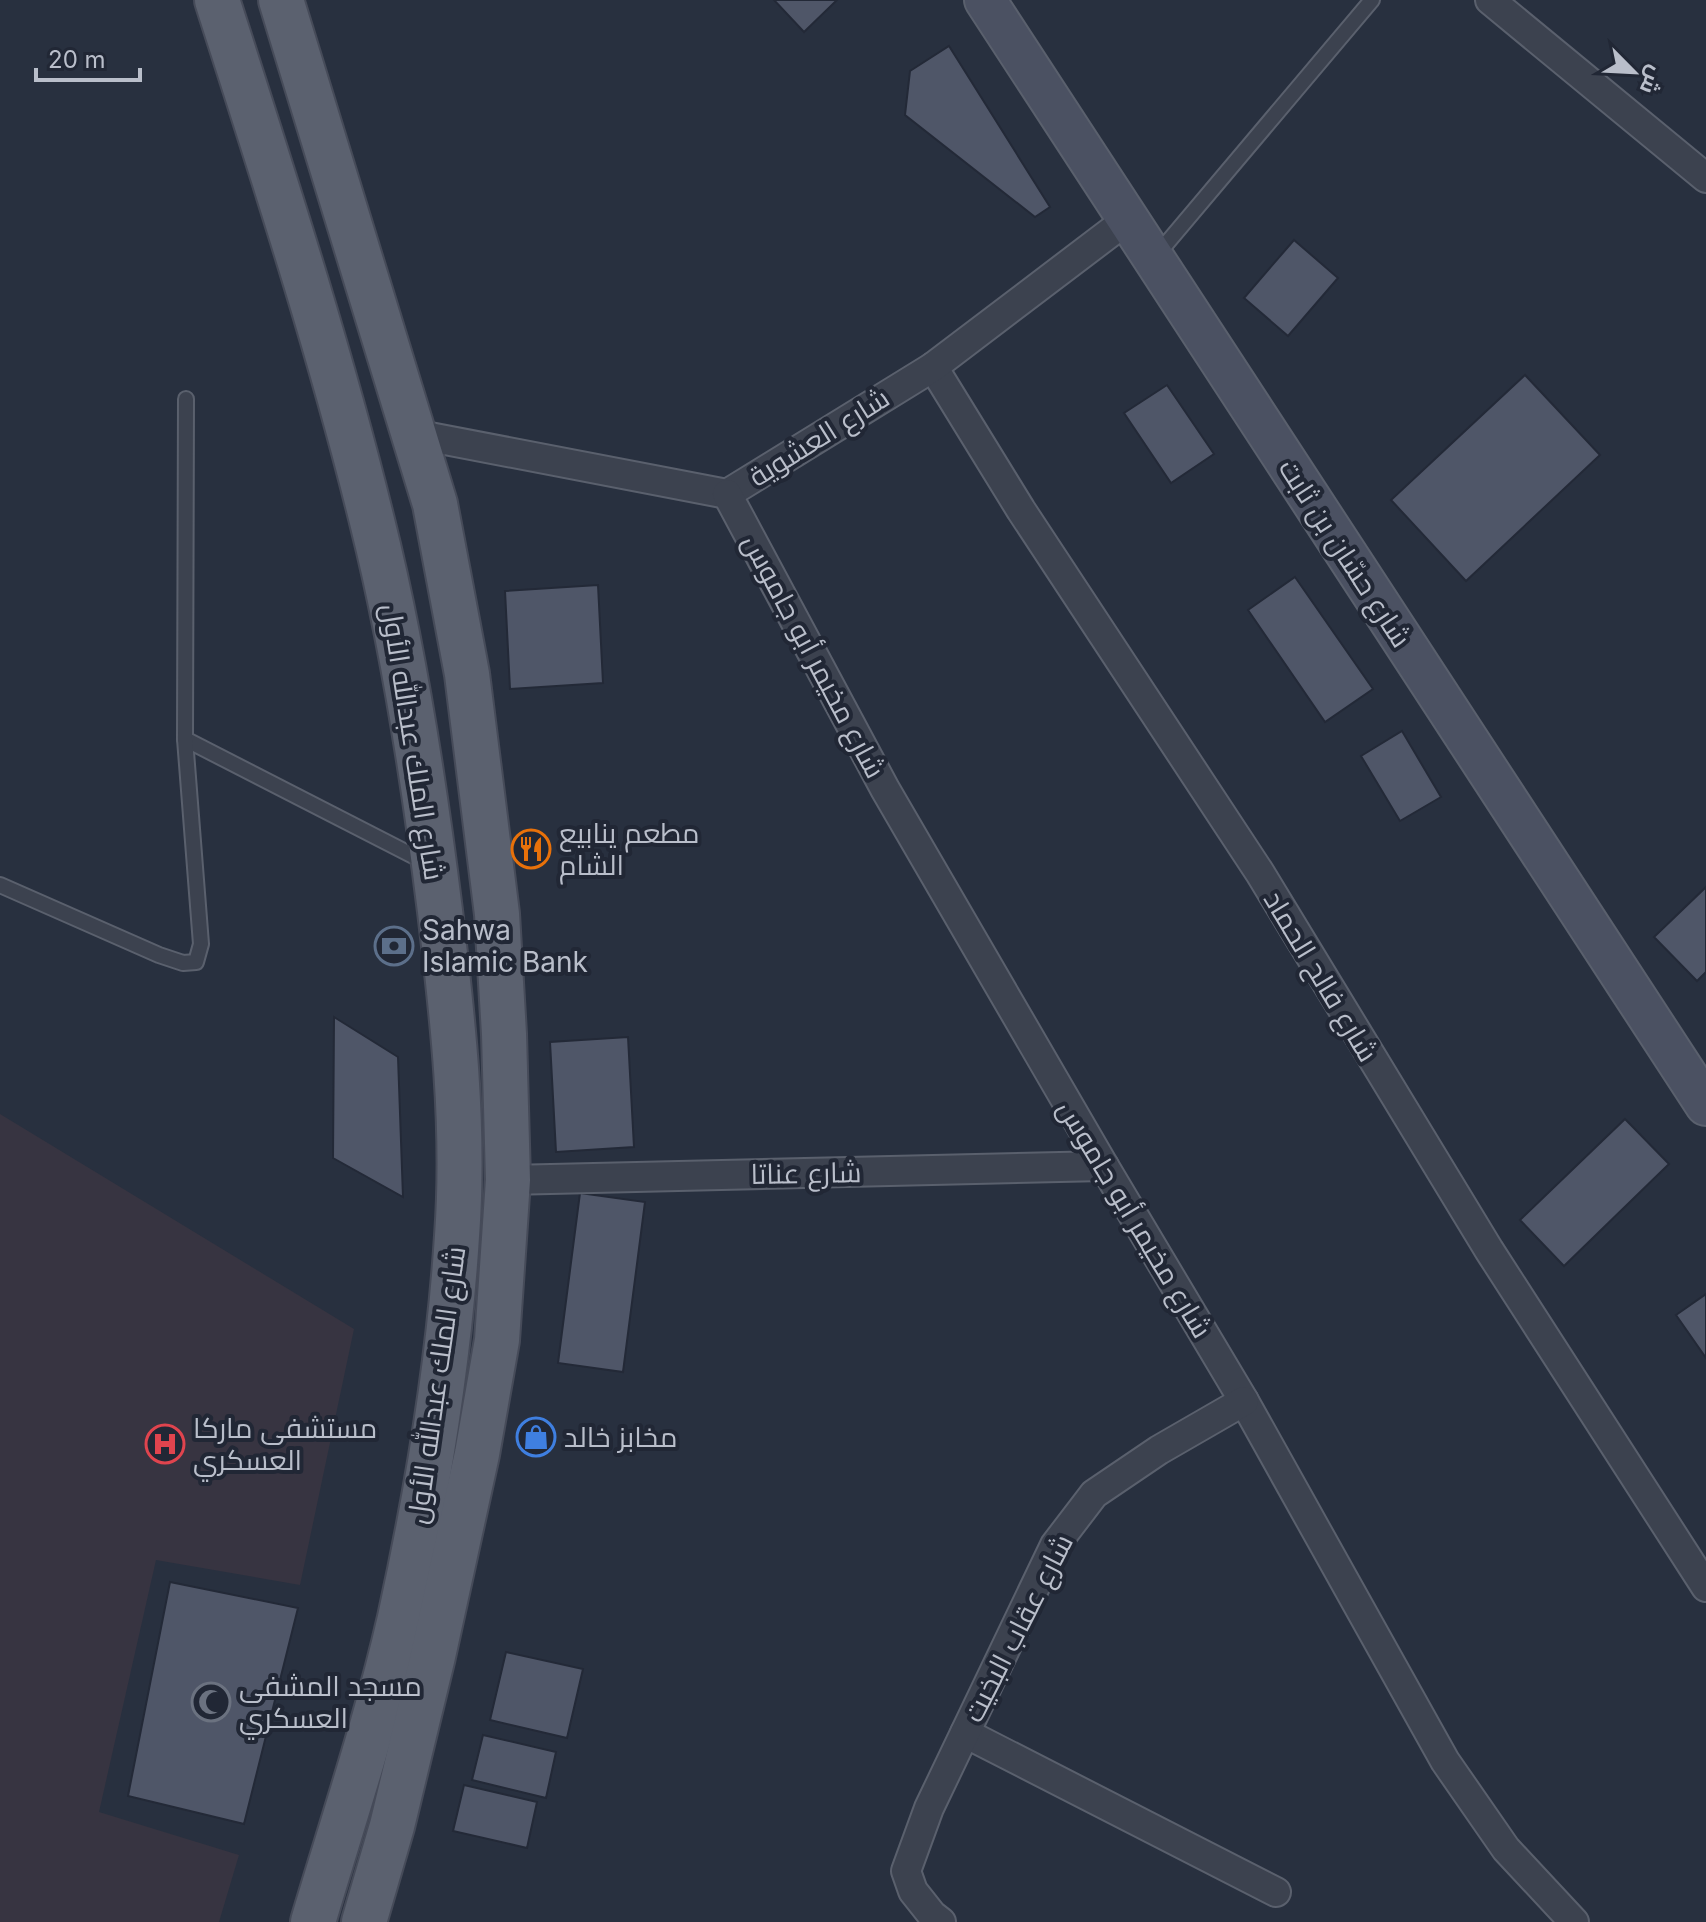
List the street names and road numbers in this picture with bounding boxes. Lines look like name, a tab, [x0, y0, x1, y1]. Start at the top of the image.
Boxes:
street label: شارع العشوية	[743, 380, 897, 495]
street label: شارع حسّان بن ثابت	[1270, 453, 1418, 655]
street label: شارع مخيمر أبو جاموس	[734, 528, 893, 785]
street label: شارع الملك عبدالله الأول	[372, 601, 453, 883]
street label: شارع فالح الحماد	[1255, 884, 1385, 1069]
street label: شارع مخيمر أبو جاموس	[1049, 1094, 1219, 1345]
street label: شارع عناتا	[750, 1155, 862, 1193]
street label: شارع الملك عبدالله الأول	[399, 1244, 474, 1526]
street label: شارع عقاب البخيت	[956, 1528, 1082, 1729]

